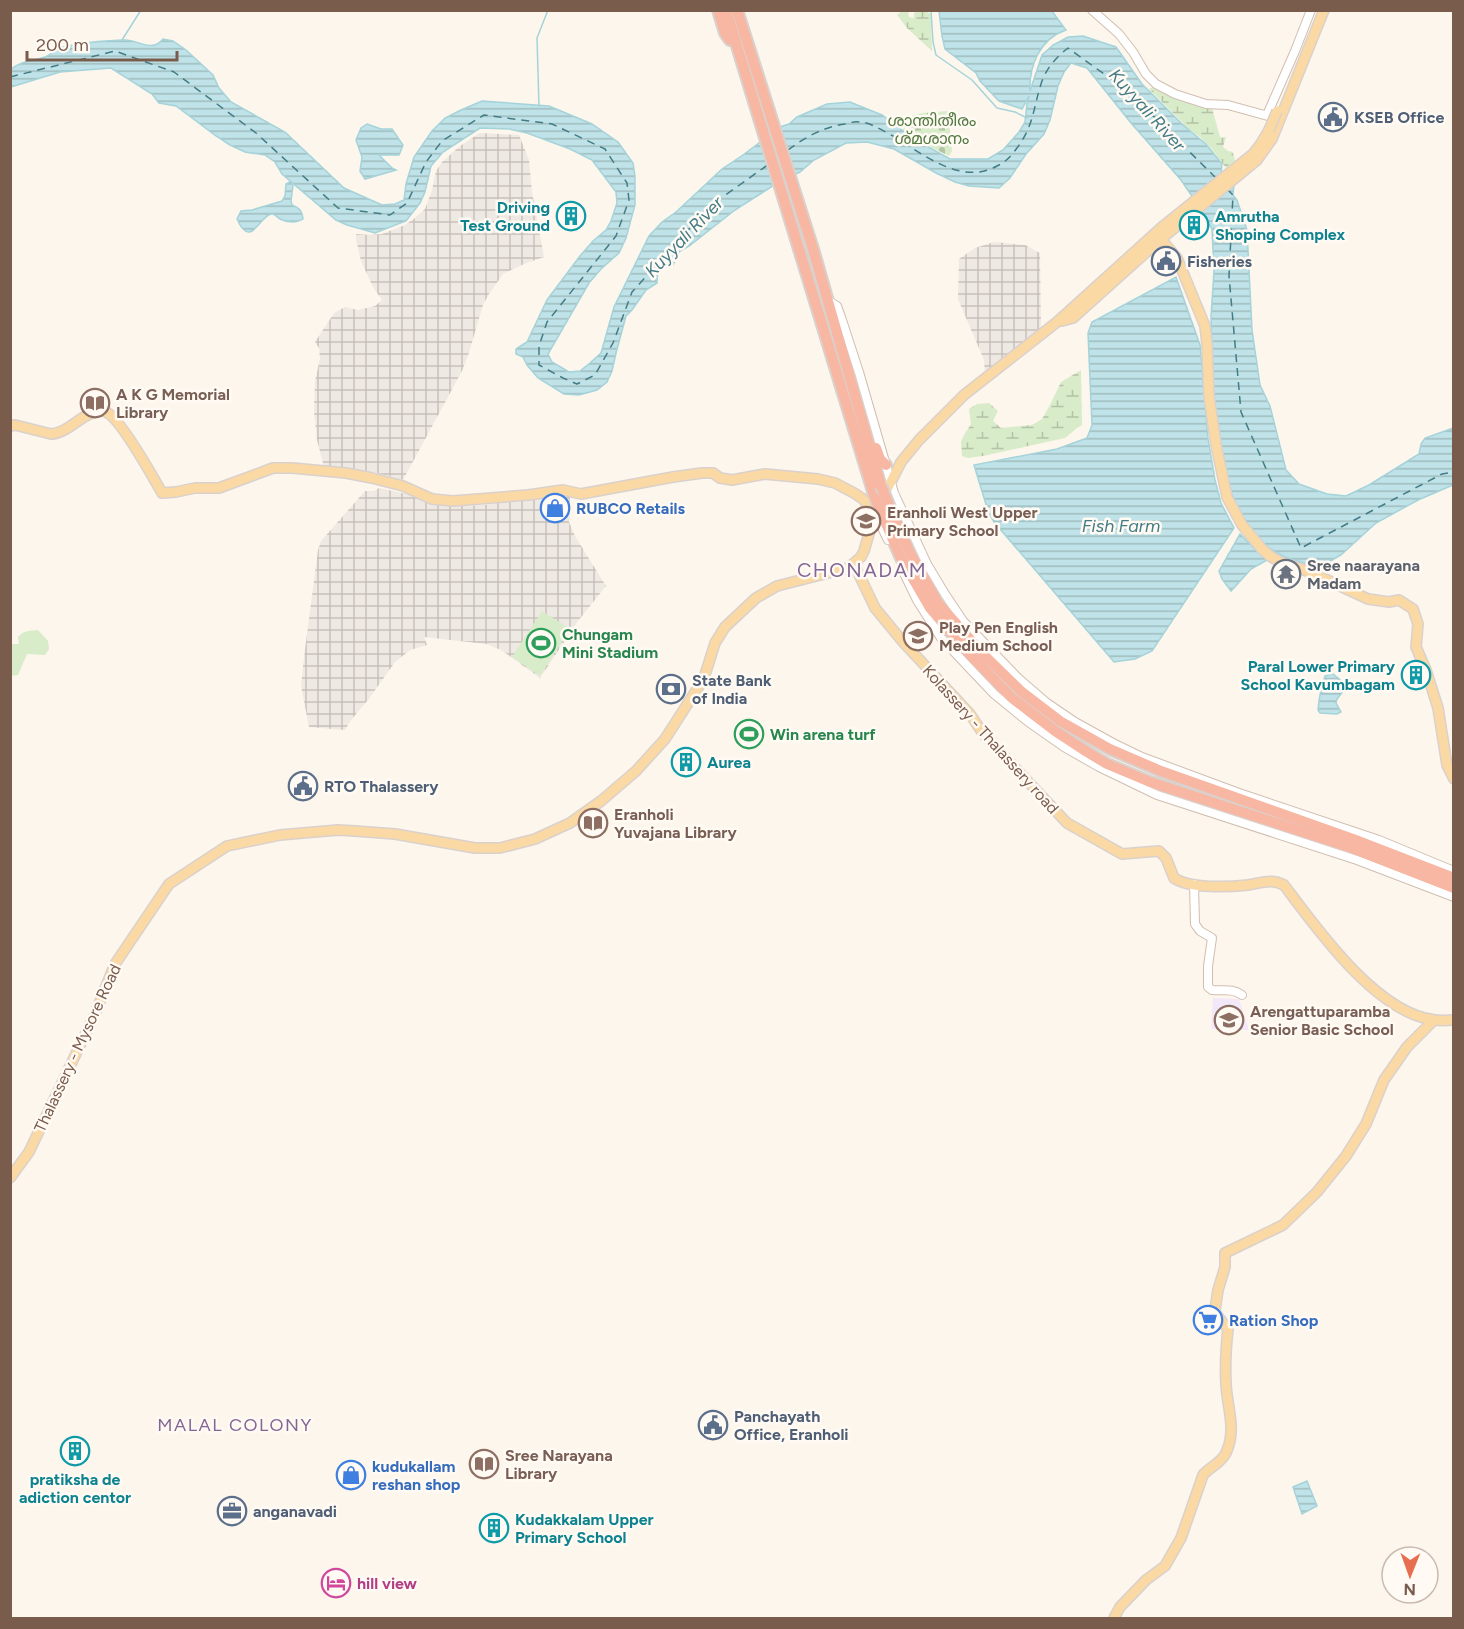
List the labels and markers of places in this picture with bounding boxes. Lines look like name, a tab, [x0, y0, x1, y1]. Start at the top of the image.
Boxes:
public building icon: KSEB Office	[1317, 101, 1349, 133]
place label: KSEB Office	[1354, 108, 1444, 127]
place label: Driving Test Ground	[460, 198, 550, 235]
building icon: Driving Test Ground	[555, 200, 587, 232]
place label: Amrutha Shoping Complex	[1215, 207, 1345, 244]
building icon: Amrutha Shoping Complex	[1178, 209, 1210, 241]
public building icon: Fisheries	[1150, 245, 1182, 277]
place label: Fisheries	[1187, 252, 1253, 271]
place label: A K G Memorial Library	[116, 385, 230, 422]
library icon: A K G Memorial Library	[79, 387, 111, 419]
shop icon: RUBCO Retails	[539, 492, 571, 524]
place label: RUBCO Retails	[576, 499, 686, 518]
place label: Eranholi West Upper Primary School	[887, 503, 1038, 540]
school or university icon: Eranholi West Upper Primary School	[850, 505, 882, 537]
place label: Sree naarayana Madam	[1307, 556, 1420, 593]
temple icon: Sree naarayana Madam	[1270, 558, 1302, 590]
place label: Play Pen English Medium School	[939, 618, 1058, 655]
school or university icon: Play Pen English Medium School	[902, 620, 934, 652]
place label: Chungam Mini Stadium	[562, 625, 658, 662]
sports icon: Chungam Mini Stadium	[525, 627, 557, 659]
place label: Paral Lower Primary School Kavumbagam	[1241, 657, 1396, 694]
building icon: Paral Lower Primary School Kavumbagam	[1400, 659, 1432, 691]
place label: State Bank of India	[692, 671, 772, 708]
bank icon: State Bank of India	[655, 673, 687, 705]
sports icon: Win arena turf	[733, 718, 765, 750]
place label: Win arena turf	[770, 725, 876, 744]
building icon: Aurea	[670, 746, 702, 778]
place label: Aurea	[707, 753, 751, 772]
public building icon: RTO Thalassery	[287, 770, 319, 802]
place label: RTO Thalassery	[324, 777, 439, 796]
place label: Eranholi Yuvajana Library	[614, 805, 737, 842]
library icon: Eranholi Yuvajana Library	[577, 807, 609, 839]
place label: Arengattuparamba Senior Basic School	[1250, 1002, 1394, 1039]
school or university icon: Arengattuparamba Senior Basic School	[1213, 1004, 1245, 1036]
supermarket icon: Ration Shop	[1192, 1304, 1224, 1336]
place label: Ration Shop	[1229, 1311, 1319, 1330]
place label: Panchayath Office, Eranholi	[734, 1407, 849, 1444]
public building icon: Panchayath Office, Eranholi	[697, 1409, 729, 1441]
building icon: pratiksha de adiction centor	[59, 1435, 91, 1467]
place label: Sree Narayana Library	[505, 1446, 613, 1483]
library icon: Sree Narayana Library	[468, 1448, 500, 1480]
place label: kudukallam reshan shop	[372, 1457, 461, 1494]
shop icon: kudukallam reshan shop	[335, 1459, 367, 1491]
place label: pratiksha de adiction centor	[19, 1470, 131, 1507]
office icon: anganavadi	[216, 1495, 248, 1527]
place label: anganavadi	[253, 1502, 337, 1521]
place label: Kudakkalam Upper Primary School	[515, 1510, 654, 1547]
building icon: Kudakkalam Upper Primary School	[478, 1512, 510, 1544]
hotel icon: hill view	[320, 1567, 352, 1599]
place label: hill view	[357, 1574, 418, 1593]

